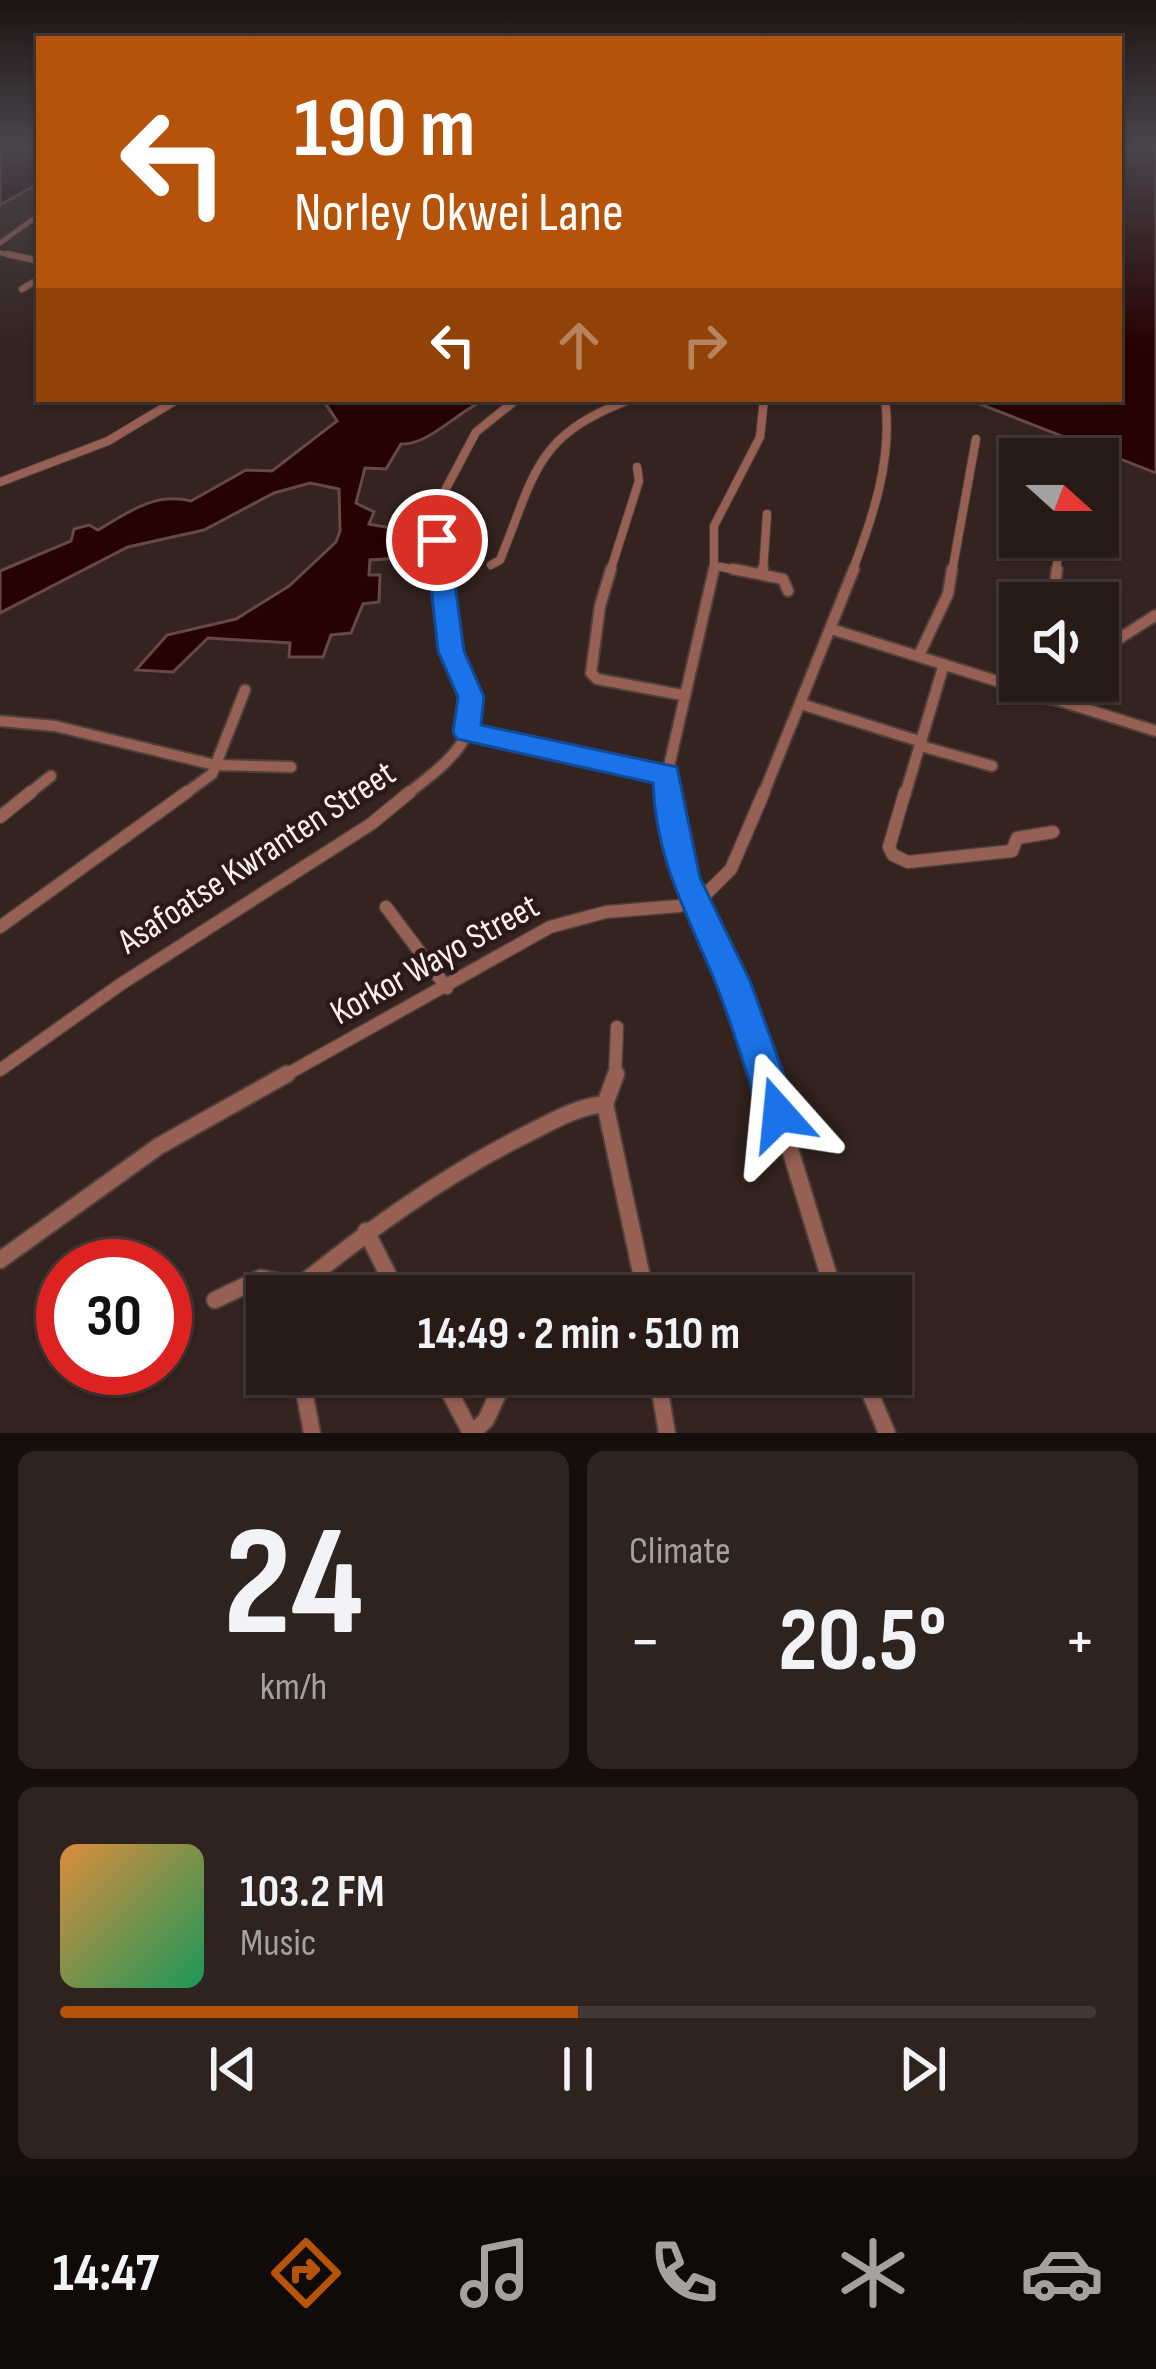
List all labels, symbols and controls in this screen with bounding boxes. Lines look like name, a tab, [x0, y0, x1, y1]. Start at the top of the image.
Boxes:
text: 190 m	[294, 79, 476, 180]
icon: left	[96, 84, 252, 240]
text: Norley Okwei Lane	[294, 181, 624, 246]
icon: left	[420, 312, 486, 378]
icon: ahead	[546, 312, 612, 378]
icon: right	[672, 312, 738, 378]
north arrow	[999, 438, 1119, 558]
map controls	[999, 438, 1119, 702]
pin	[386, 489, 488, 591]
icon: arrive	[404, 507, 470, 573]
button: sound	[999, 582, 1119, 702]
street label: Asafoatse Kwranten Street	[109, 752, 404, 964]
street label: Korkor Wayo Street	[323, 885, 547, 1035]
position arrow	[716, 1051, 842, 1177]
speed limit sign: 30	[36, 1239, 192, 1395]
text: 14:49 · 2 min · 510 m	[418, 1307, 740, 1362]
text: 24	[223, 1492, 364, 1679]
text: Climate	[629, 1528, 731, 1575]
text: 20.5°	[778, 1588, 947, 1696]
text: −	[629, 1603, 661, 1682]
text: +	[1064, 1603, 1096, 1682]
text: km/h	[260, 1664, 327, 1711]
text: 103.2 FM	[240, 1865, 384, 1920]
text: Music	[240, 1920, 316, 1967]
icon: previous	[200, 2036, 266, 2102]
icon: pause	[545, 2036, 611, 2102]
icon: next	[890, 2036, 956, 2102]
icon: directions	[264, 2231, 348, 2315]
icon: music	[453, 2231, 537, 2315]
icon: phone	[642, 2231, 726, 2315]
icon: climate	[831, 2231, 915, 2315]
icon: car	[1020, 2231, 1104, 2315]
text: 14:47	[52, 2241, 159, 2306]

